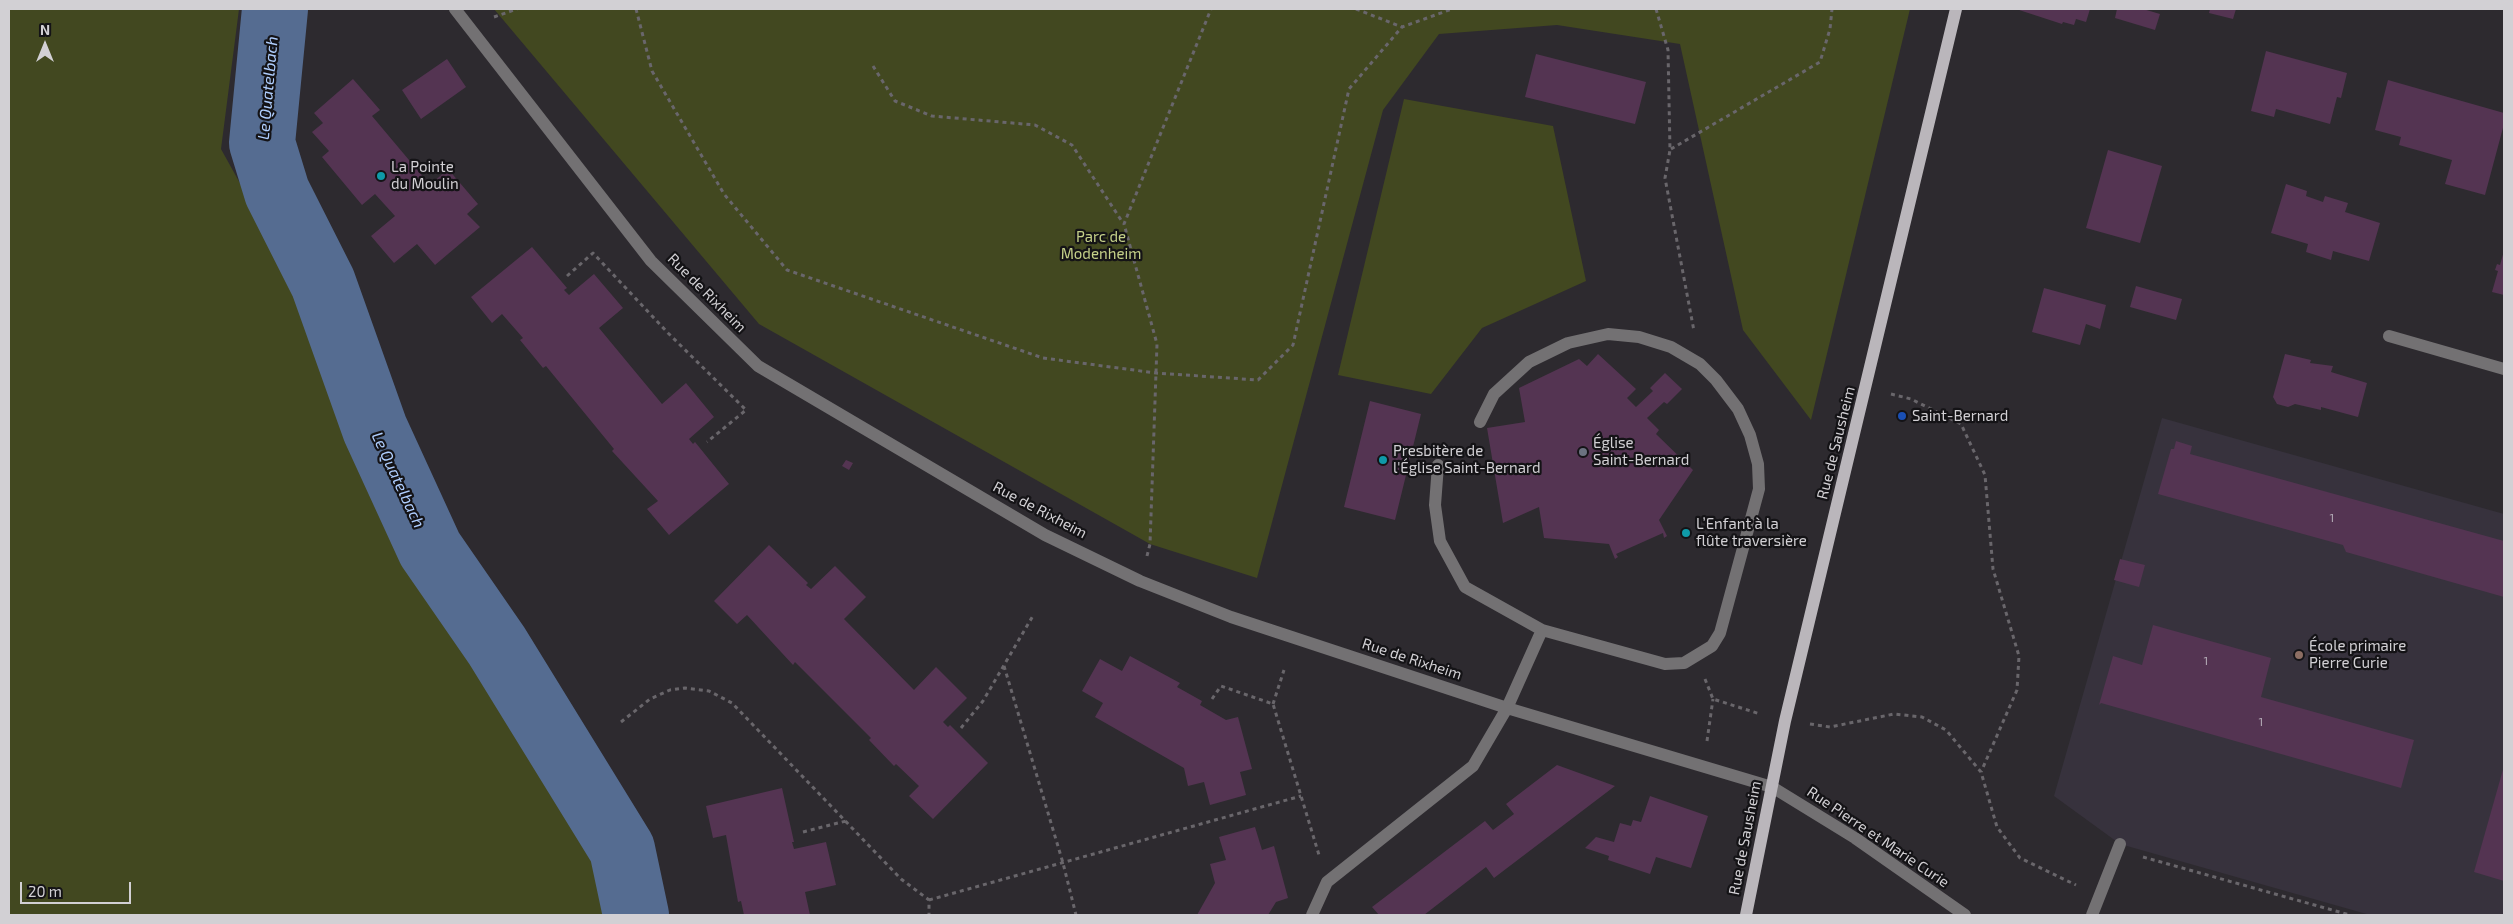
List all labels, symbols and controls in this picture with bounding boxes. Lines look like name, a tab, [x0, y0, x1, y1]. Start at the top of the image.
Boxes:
north arrow	[20, 20, 70, 70]
text: N	[40, 21, 50, 38]
water label: Le Quatelbach	[254, 35, 282, 141]
place label: La Pointe du Moulin	[391, 158, 459, 193]
marker: La Pointe du Moulin	[375, 170, 387, 182]
park label: Parc de Modenheim	[1061, 228, 1141, 263]
street label: Rue de Rixheim	[664, 250, 750, 336]
street label: Rue de Sausheim	[1813, 385, 1859, 501]
place label: Saint-Bernard	[1912, 407, 2008, 425]
marker: Saint-Bernard	[1896, 410, 1908, 422]
water label: Le Quatelbach	[367, 429, 429, 531]
place label: Église Saint-Bernard	[1593, 434, 1689, 469]
place label: Presbitère de l'Église Saint-Bernard	[1393, 442, 1541, 477]
marker: Église Saint-Bernard	[1577, 446, 1589, 458]
marker: Presbitère de l'Église Saint-Bernard	[1377, 454, 1389, 466]
street label: Rue de Rixheim	[990, 478, 1090, 542]
house number: 1	[2330, 511, 2334, 525]
place label: L’Enfant à la flûte traversière	[1696, 515, 1807, 550]
marker: L’Enfant à la flûte traversière	[1680, 527, 1692, 539]
street label: Rue de Rixheim	[1360, 634, 1464, 684]
place label: École primaire Pierre Curie	[2309, 637, 2406, 672]
marker: École primaire Pierre Curie	[2293, 649, 2305, 661]
house number: 1	[2204, 654, 2208, 668]
house number: 1	[2259, 715, 2263, 729]
street label: Rue de Sausheim	[1725, 780, 1765, 896]
street label: Rue Pierre et Marie Curie	[1803, 783, 1953, 891]
scale bar	[22, 872, 134, 904]
text: 20 m	[28, 882, 62, 900]

